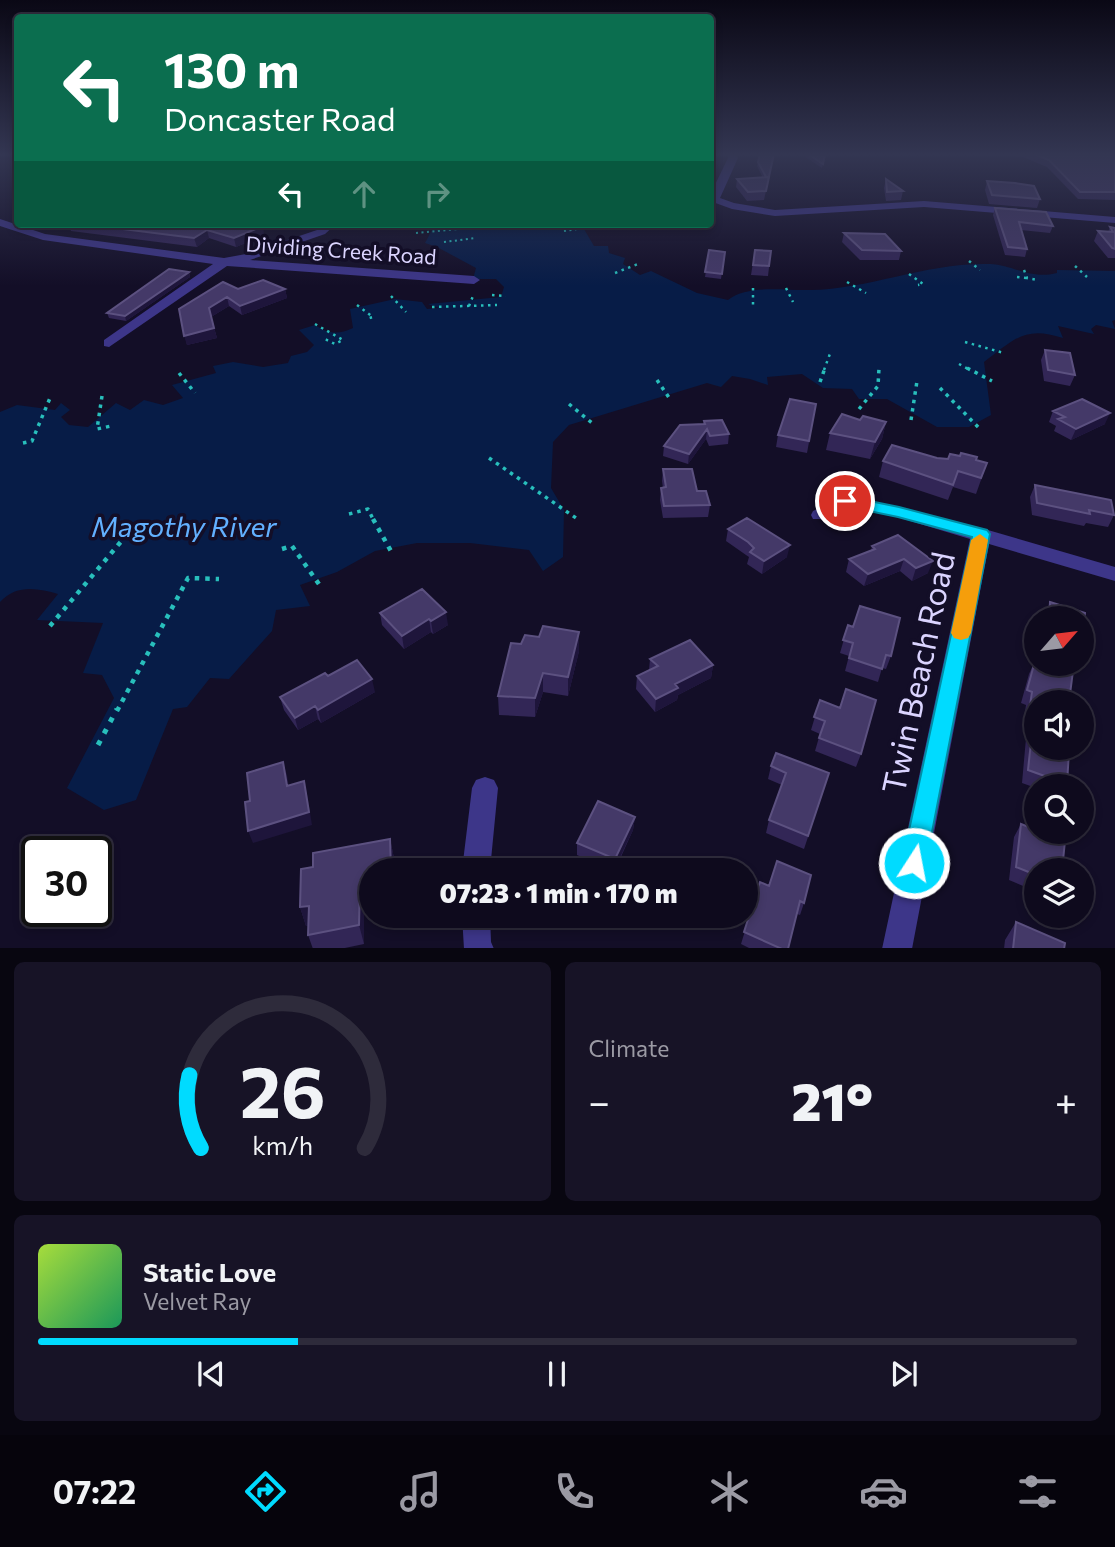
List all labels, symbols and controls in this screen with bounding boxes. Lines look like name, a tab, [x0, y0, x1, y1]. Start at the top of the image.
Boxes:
text: 130 m	[164, 38, 299, 98]
icon: left	[49, 42, 140, 133]
text: Doncaster Road	[164, 98, 395, 138]
icon: left	[272, 175, 310, 213]
icon: ahead	[345, 175, 383, 213]
icon: right	[418, 175, 456, 213]
street label: Dividing Creek Road	[245, 230, 437, 269]
pin	[815, 471, 875, 531]
icon: arrive	[826, 482, 864, 520]
water label: Magothy River	[91, 509, 277, 543]
street label: Twin Beach Road	[872, 548, 962, 797]
north arrow	[1024, 606, 1094, 676]
map controls	[1024, 606, 1094, 928]
button: sound	[1024, 690, 1094, 760]
button: search	[1024, 774, 1094, 844]
position arrow	[877, 826, 951, 900]
speed limit sign: 30	[21, 836, 112, 927]
button: layers	[1024, 858, 1094, 928]
text: 07:23 · 1 min · 170 m	[440, 877, 677, 908]
text: Climate	[589, 1034, 670, 1062]
text: 26	[239, 1044, 325, 1133]
text: 21°	[792, 1068, 873, 1132]
text: −	[589, 1077, 610, 1124]
text: +	[1055, 1077, 1077, 1124]
text: km/h	[252, 1129, 313, 1159]
text: Static Love	[143, 1256, 276, 1287]
text: Velvet Ray	[143, 1287, 251, 1315]
icon: previous	[192, 1355, 230, 1393]
icon: pause	[538, 1355, 576, 1393]
icon: next	[885, 1355, 923, 1393]
icon: directions	[241, 1467, 290, 1516]
icon: music	[396, 1467, 445, 1516]
icon: phone	[550, 1467, 599, 1516]
icon: climate	[705, 1467, 754, 1516]
icon: car	[859, 1467, 908, 1516]
icon: filters	[1013, 1467, 1062, 1516]
text: 07:22	[53, 1471, 136, 1511]

